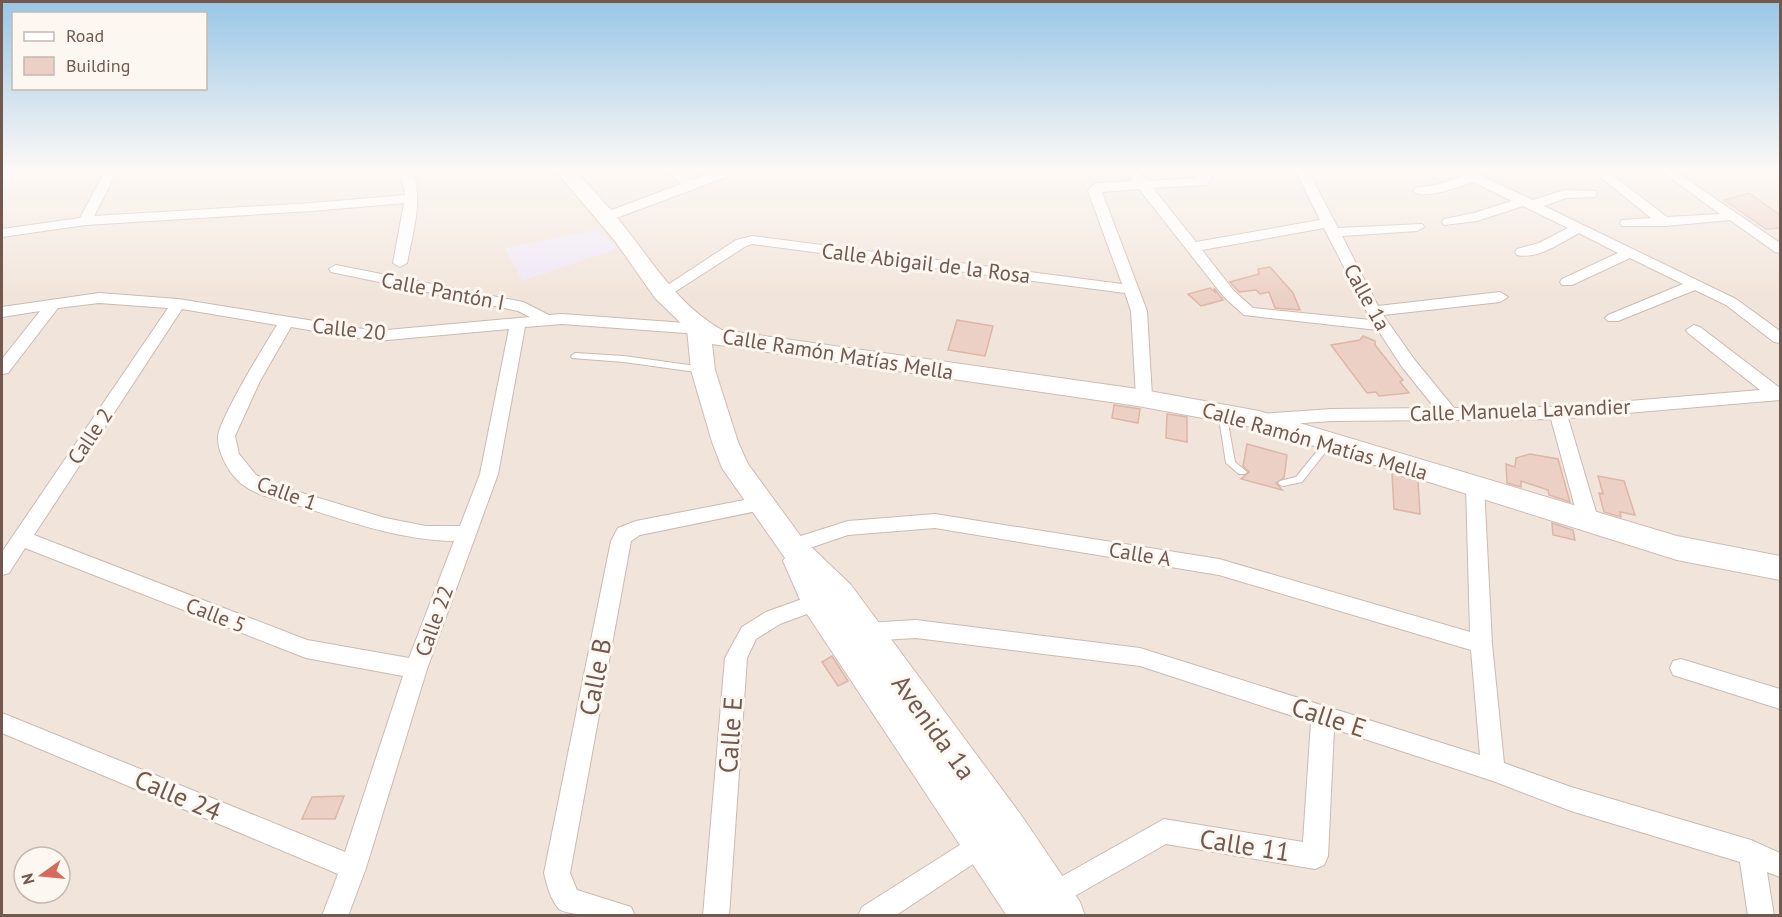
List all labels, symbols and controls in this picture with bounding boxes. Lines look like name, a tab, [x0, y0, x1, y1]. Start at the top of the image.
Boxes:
legend	[12, 12, 207, 90]
text: Road	[66, 24, 104, 47]
text: Building	[66, 54, 130, 77]
street label: Calle Abigail de la Rosa	[820, 237, 1032, 289]
street label: Calle 1a	[1338, 259, 1396, 335]
street label: Calle Pantón I	[379, 266, 507, 316]
street label: Calle 20	[311, 312, 387, 346]
street label: Calle Ramón Matías Mella	[721, 322, 955, 386]
street label: Calle Manuela Lavandier	[1409, 393, 1631, 427]
street label: Calle Ramón Matías Mella	[1199, 396, 1431, 486]
street label: Calle 2	[61, 403, 119, 469]
street label: Calle 1	[253, 470, 321, 516]
street label: Calle A	[1107, 536, 1174, 572]
street label: Calle 22	[409, 582, 459, 660]
street label: Calle 5	[182, 591, 250, 639]
street label: Calle B	[571, 636, 619, 718]
street label: Avenida 1a	[885, 668, 983, 786]
street label: Calle E	[1287, 689, 1371, 745]
street label: Calle E	[711, 696, 749, 774]
street label: Calle 24	[130, 762, 226, 828]
street label: Calle 11	[1197, 822, 1293, 868]
north arrow	[12, 845, 72, 905]
text: N	[16, 871, 39, 887]

